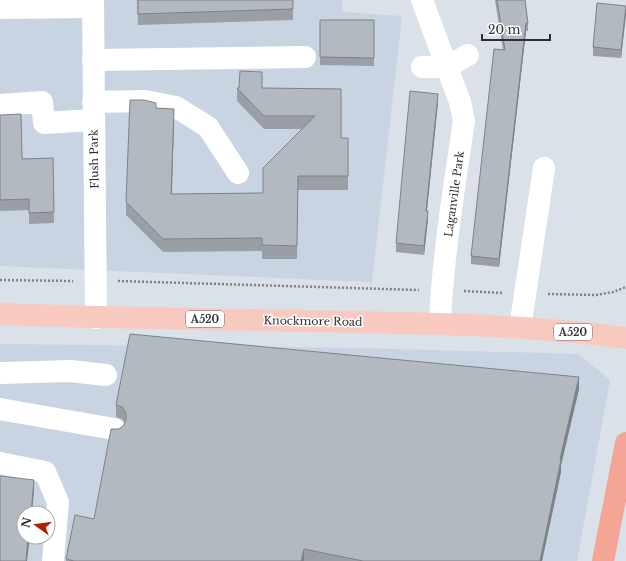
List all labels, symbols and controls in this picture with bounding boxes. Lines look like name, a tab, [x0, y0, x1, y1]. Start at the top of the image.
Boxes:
scale bar	[482, 16, 550, 42]
text: 20 m	[488, 22, 520, 37]
street label: Flush Park	[86, 129, 102, 189]
street label: Laganville Park	[441, 150, 467, 238]
road number: A520	[186, 311, 224, 327]
street label: Knockmore Road	[263, 313, 363, 329]
road number: A520	[554, 324, 592, 340]
north arrow	[16, 505, 56, 545]
text: N	[18, 515, 34, 529]

